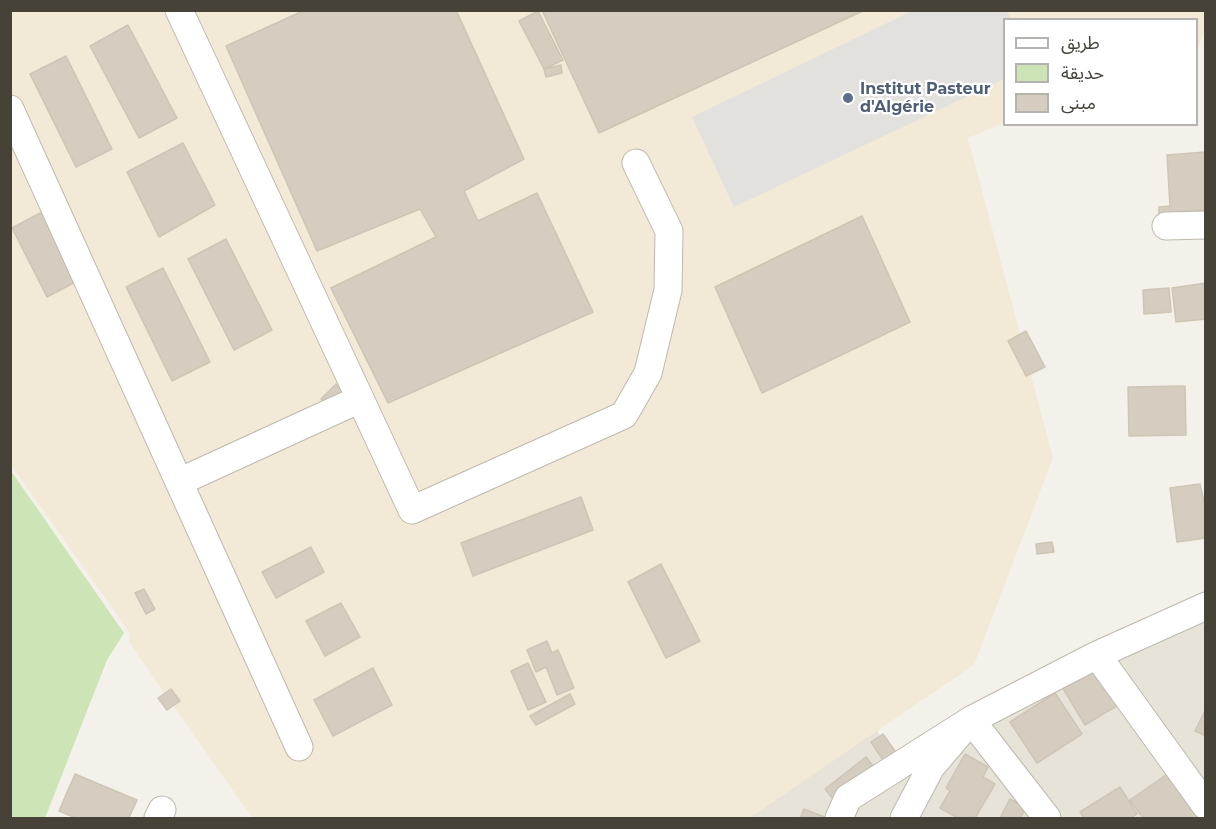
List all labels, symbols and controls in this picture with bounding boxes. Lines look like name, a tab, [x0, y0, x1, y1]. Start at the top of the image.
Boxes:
legend	[1003, 18, 1198, 126]
text: طريق	[1061, 32, 1100, 54]
text: حديقة	[1061, 62, 1104, 84]
place label: Institut Pasteur d'Algérie	[860, 79, 991, 117]
marker: Institut Pasteur d'Algérie	[841, 91, 855, 105]
text: مبنى	[1061, 92, 1096, 114]

